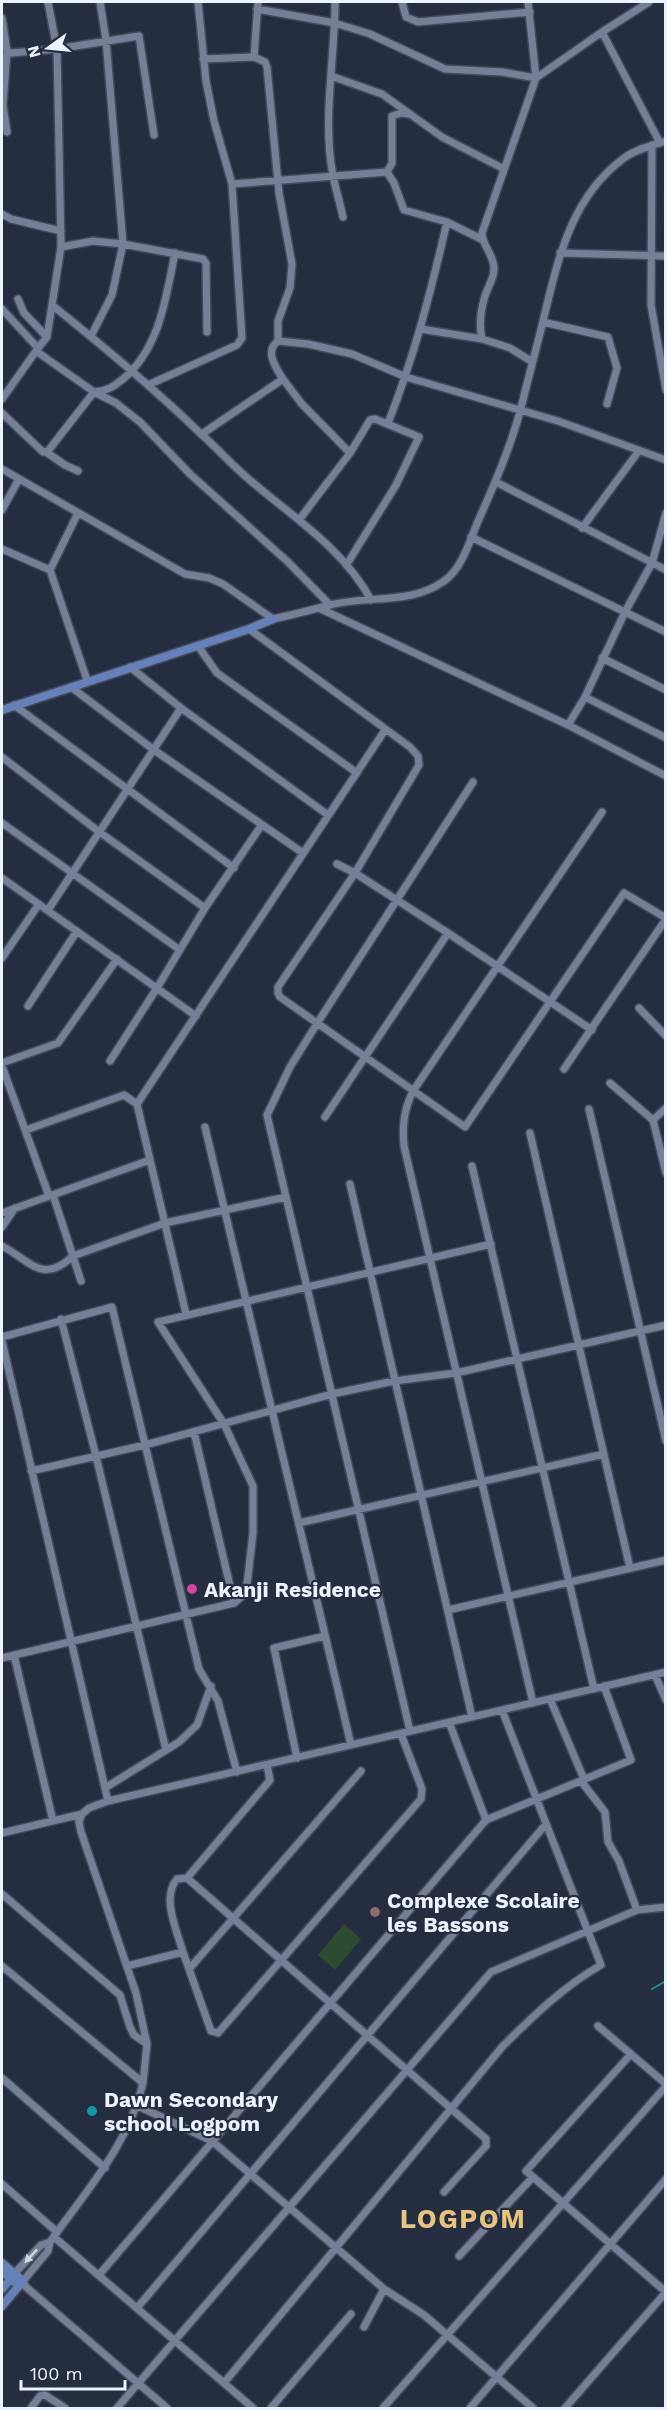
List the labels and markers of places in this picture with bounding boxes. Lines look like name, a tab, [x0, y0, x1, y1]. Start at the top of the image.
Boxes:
place label: Akanji Residence	[204, 1577, 381, 1602]
marker: Akanji Residence	[185, 1582, 199, 1596]
place label: Complexe Scolaire les Bassons	[387, 1888, 580, 1937]
marker: Complexe Scolaire les Bassons	[368, 1905, 382, 1919]
place label: Dawn Secondary school Logpom	[104, 2087, 278, 2136]
marker: Dawn Secondary school Logpom	[85, 2104, 99, 2118]

